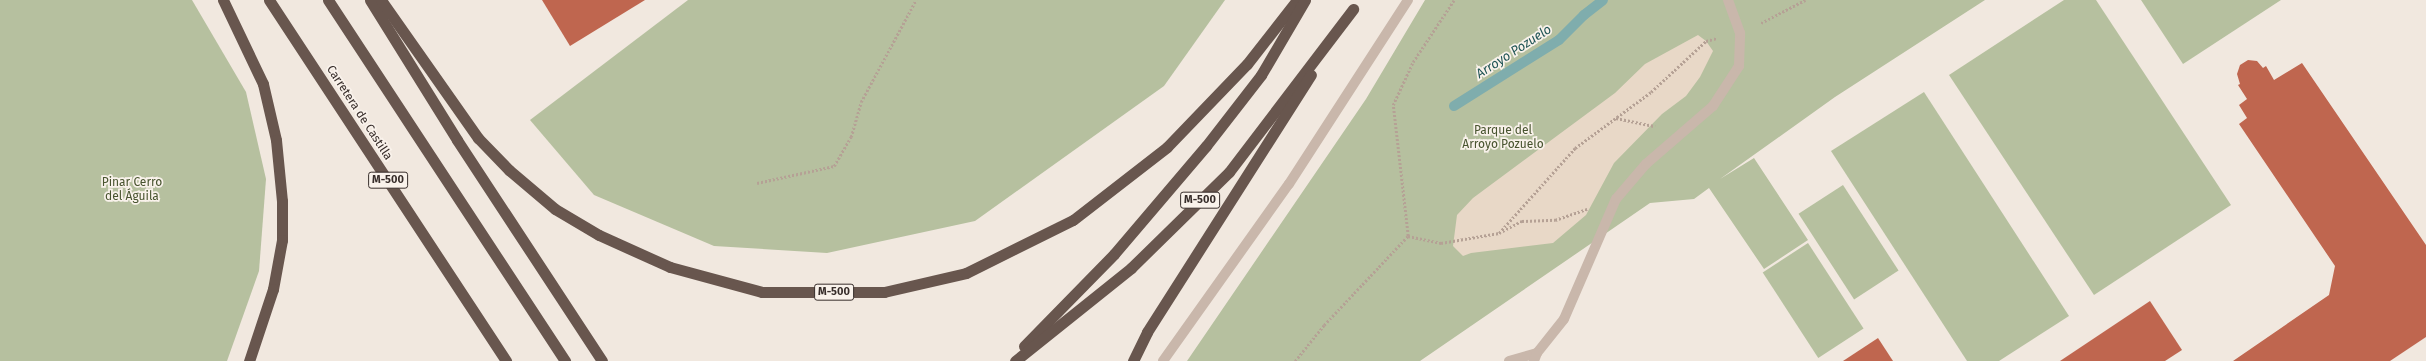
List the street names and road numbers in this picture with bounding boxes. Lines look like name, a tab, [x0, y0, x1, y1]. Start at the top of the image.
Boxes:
street label: Carretera de Castilla	[323, 63, 395, 163]
road number: M-500	[368, 171, 408, 189]
road number: M-500	[1180, 191, 1220, 209]
road number: M-500	[814, 283, 854, 301]

